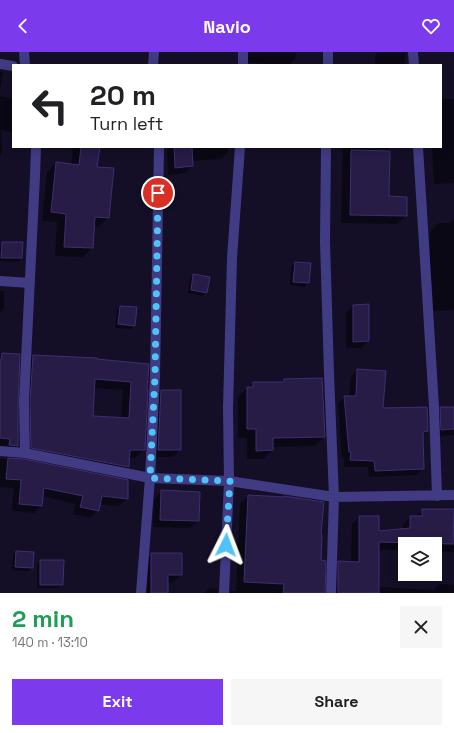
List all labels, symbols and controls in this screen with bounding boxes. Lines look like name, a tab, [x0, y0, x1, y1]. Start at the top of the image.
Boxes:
icon: back	[12, 15, 34, 37]
text: Navio	[203, 15, 251, 38]
icon: heart	[420, 15, 442, 37]
text: 20 m	[90, 77, 156, 113]
icon: left	[24, 80, 76, 132]
text: Turn left	[90, 112, 163, 135]
pin	[141, 176, 175, 210]
icon: arrive	[147, 182, 169, 204]
position arrow	[205, 524, 247, 566]
map controls	[398, 537, 442, 581]
button: layers	[398, 537, 442, 581]
text: 2 min	[12, 603, 74, 634]
button: close	[400, 606, 442, 648]
text: 140 m · 13:10	[12, 634, 88, 651]
button: Exit	[12, 679, 223, 725]
button: Share	[231, 679, 442, 725]

